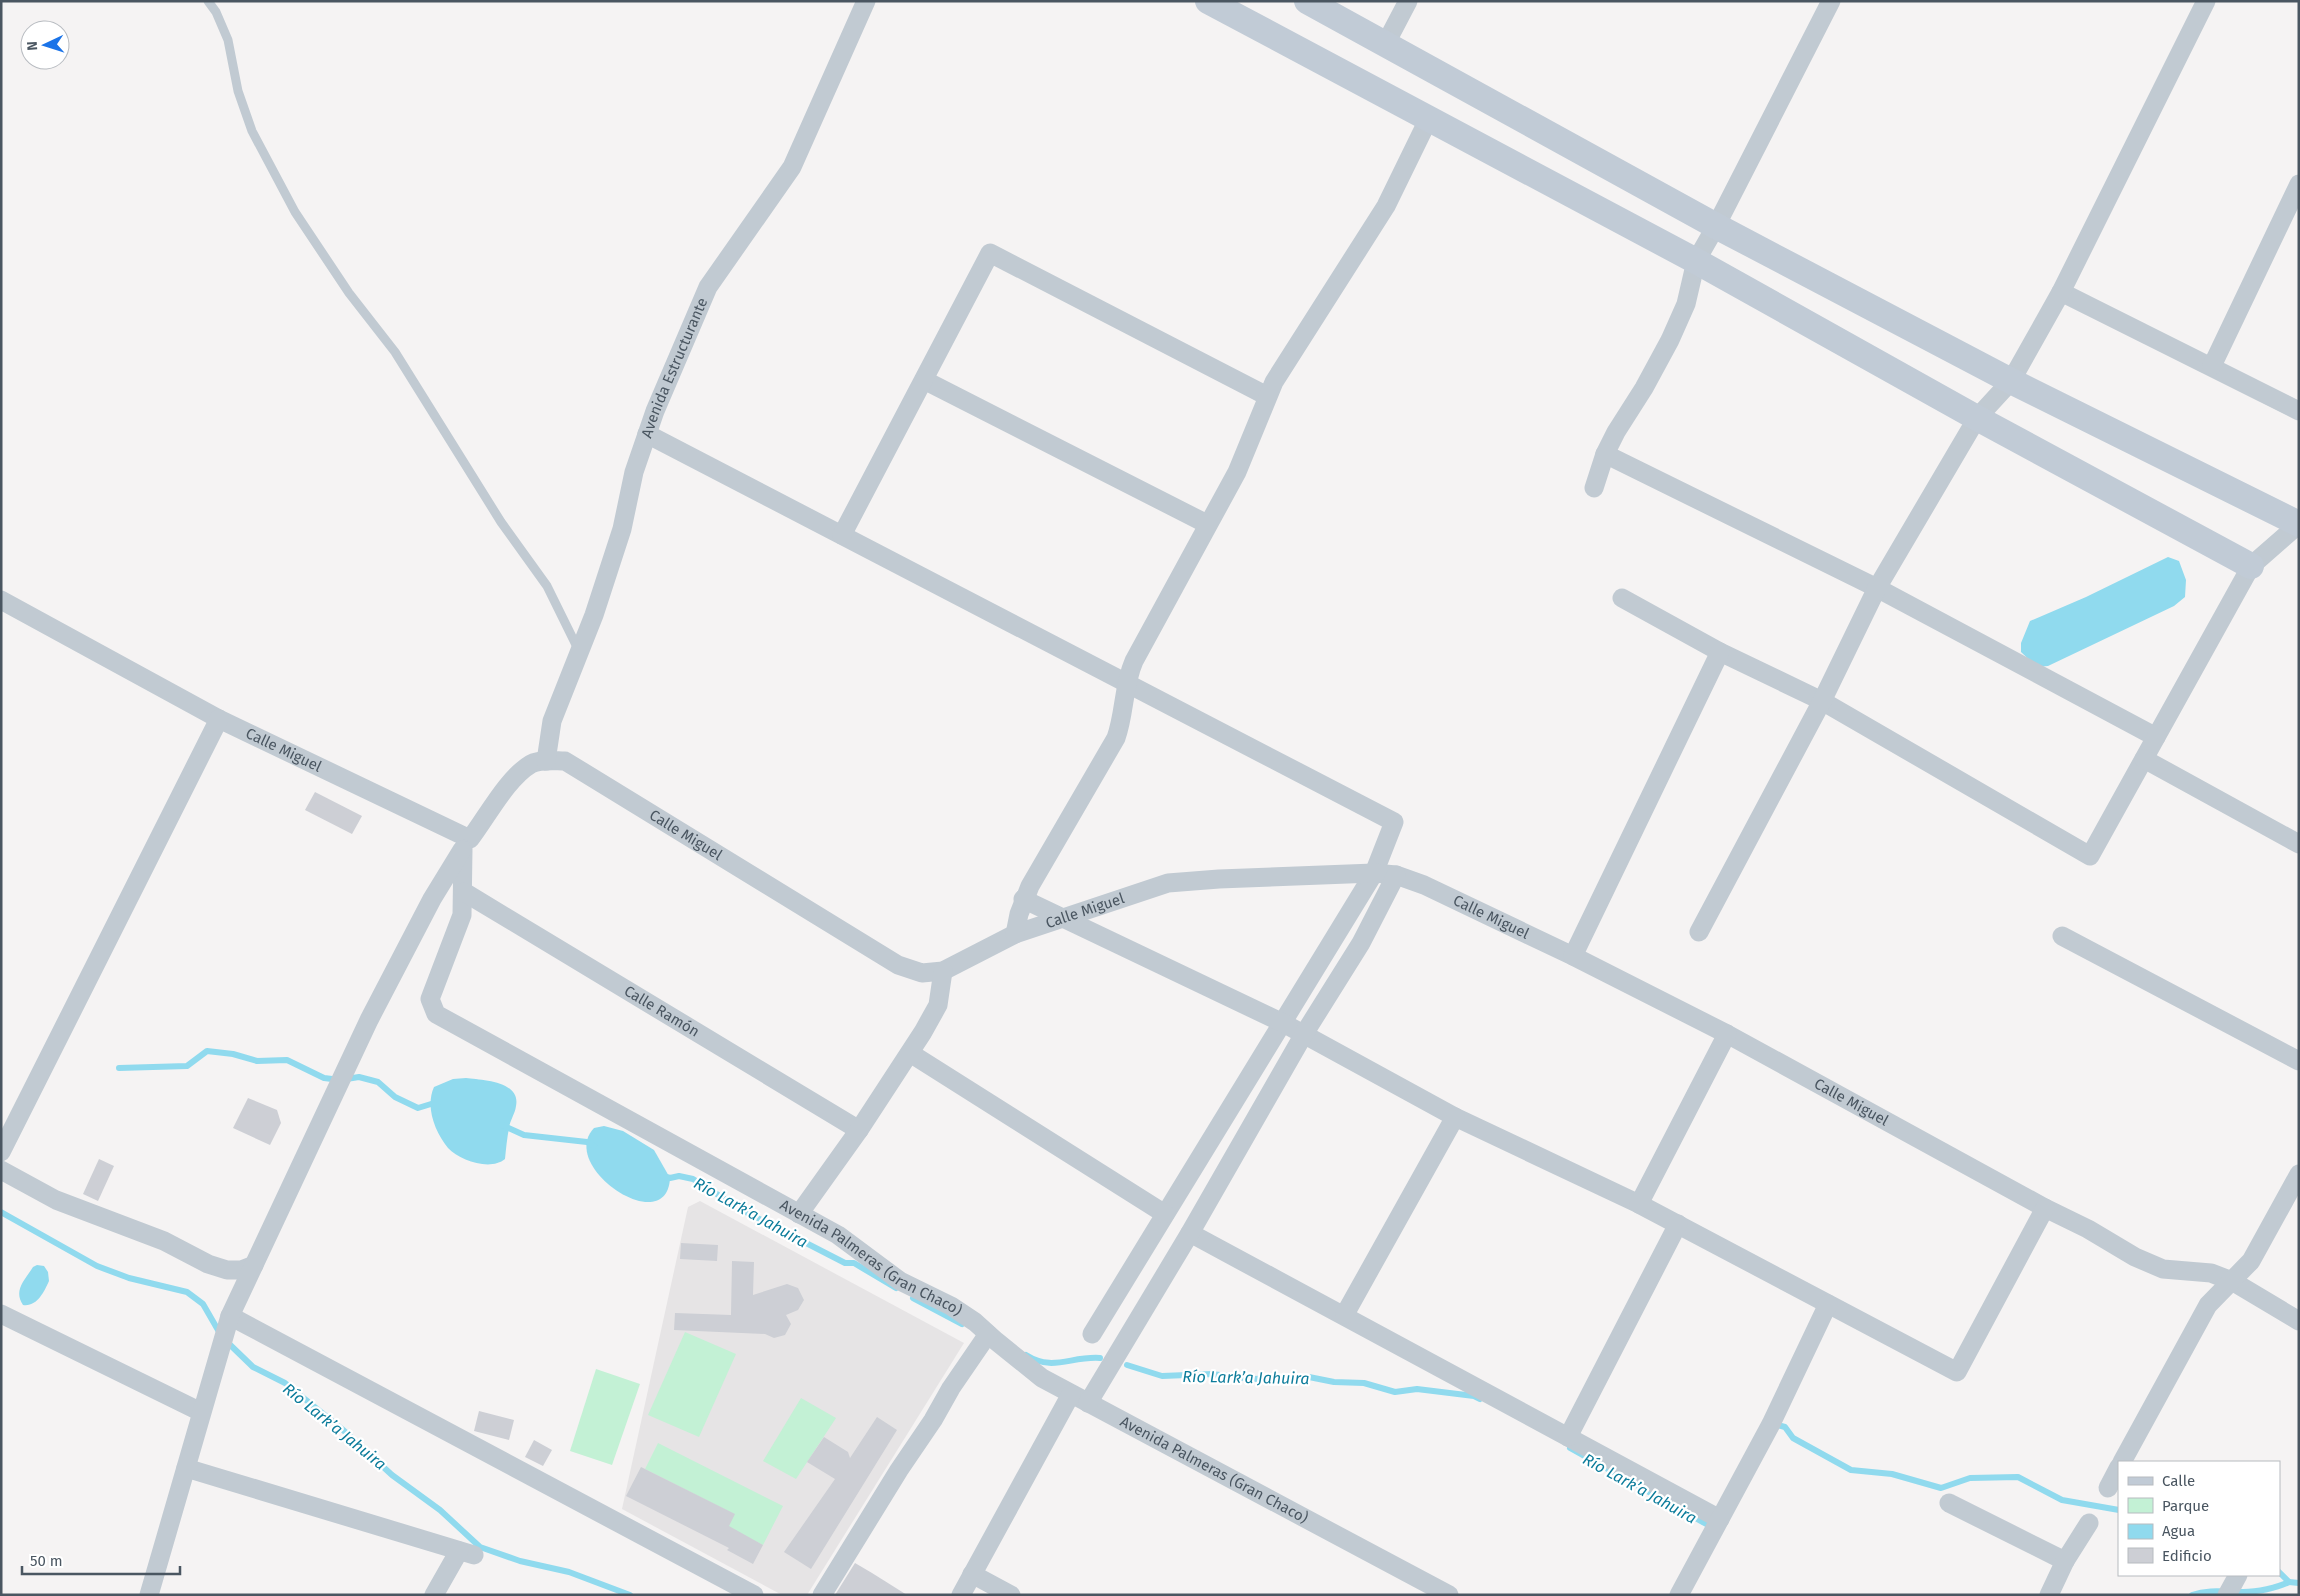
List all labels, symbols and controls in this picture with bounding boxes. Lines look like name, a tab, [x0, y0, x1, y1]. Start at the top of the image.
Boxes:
north arrow	[20, 20, 70, 70]
text: N	[24, 41, 41, 51]
street label: Avenida Estructurante	[637, 295, 711, 440]
street label: Calle Miguel	[243, 724, 325, 776]
street label: Calle Miguel	[646, 806, 726, 864]
street label: Calle Miguel	[1043, 889, 1127, 932]
street label: Calle Miguel	[1450, 891, 1533, 943]
street label: Calle Ramón	[621, 982, 703, 1041]
street label: Calle Miguel	[1811, 1074, 1892, 1130]
water label: Río Lark’a Jahuira	[691, 1173, 811, 1252]
street label: Avenida Palmeras (Gran Chaco)	[777, 1196, 966, 1320]
water label: Río Lark’a Jahuira	[1182, 1367, 1310, 1388]
water label: Río Lark’a Jahuira	[279, 1379, 390, 1474]
street label: Avenida Palmeras (Gran Chaco)	[1117, 1412, 1311, 1527]
water label: Río Lark’a Jahuira	[1580, 1449, 1700, 1528]
legend	[2118, 1461, 2280, 1576]
text: Calle	[2162, 1472, 2195, 1490]
text: Parque	[2162, 1497, 2209, 1515]
text: Agua	[2162, 1522, 2195, 1540]
scale bar	[22, 1544, 180, 1576]
text: Edificio	[2162, 1547, 2212, 1565]
text: 50 m	[30, 1552, 63, 1570]

